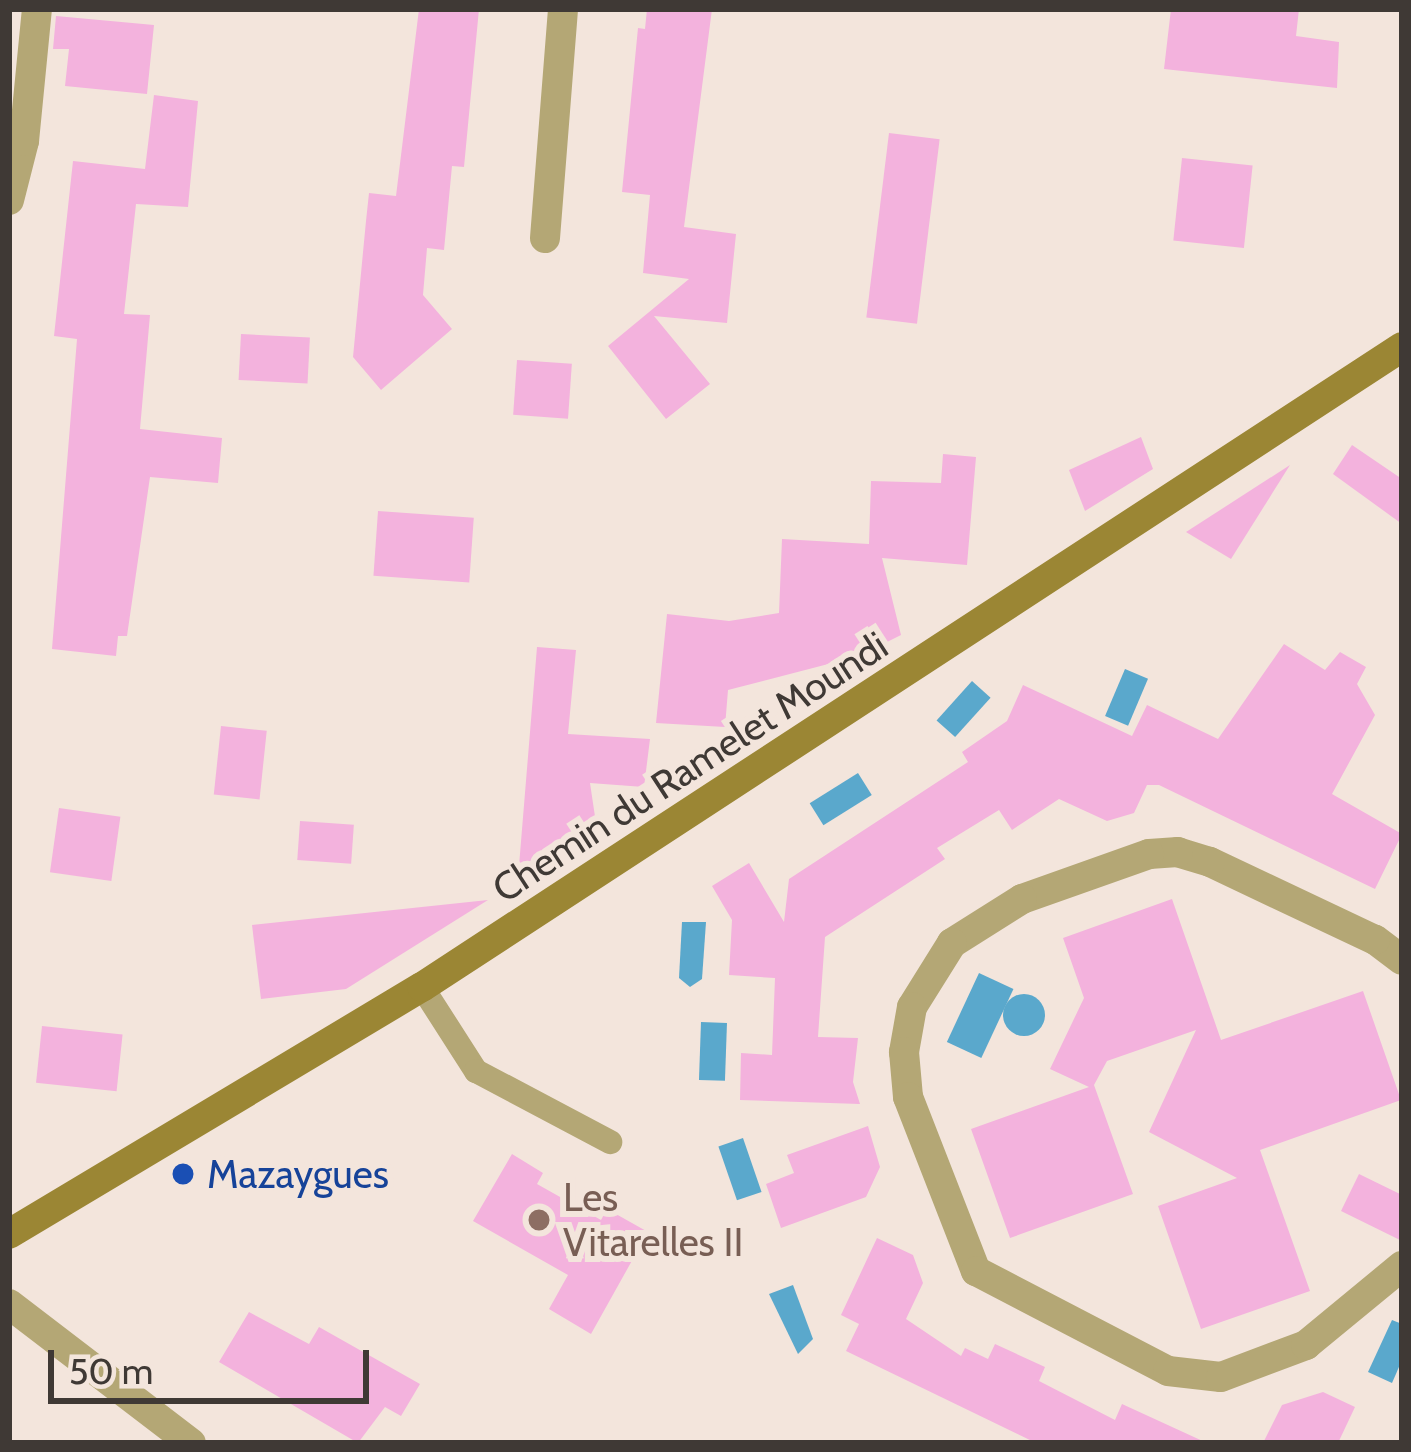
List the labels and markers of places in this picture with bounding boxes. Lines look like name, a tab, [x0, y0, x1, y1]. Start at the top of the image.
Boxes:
place label: Mazaygues	[207, 1151, 389, 1197]
marker: Mazaygues	[170, 1161, 196, 1187]
place label: Les Vitarelles II	[563, 1175, 743, 1266]
marker: Les Vitarelles II	[526, 1207, 552, 1233]

